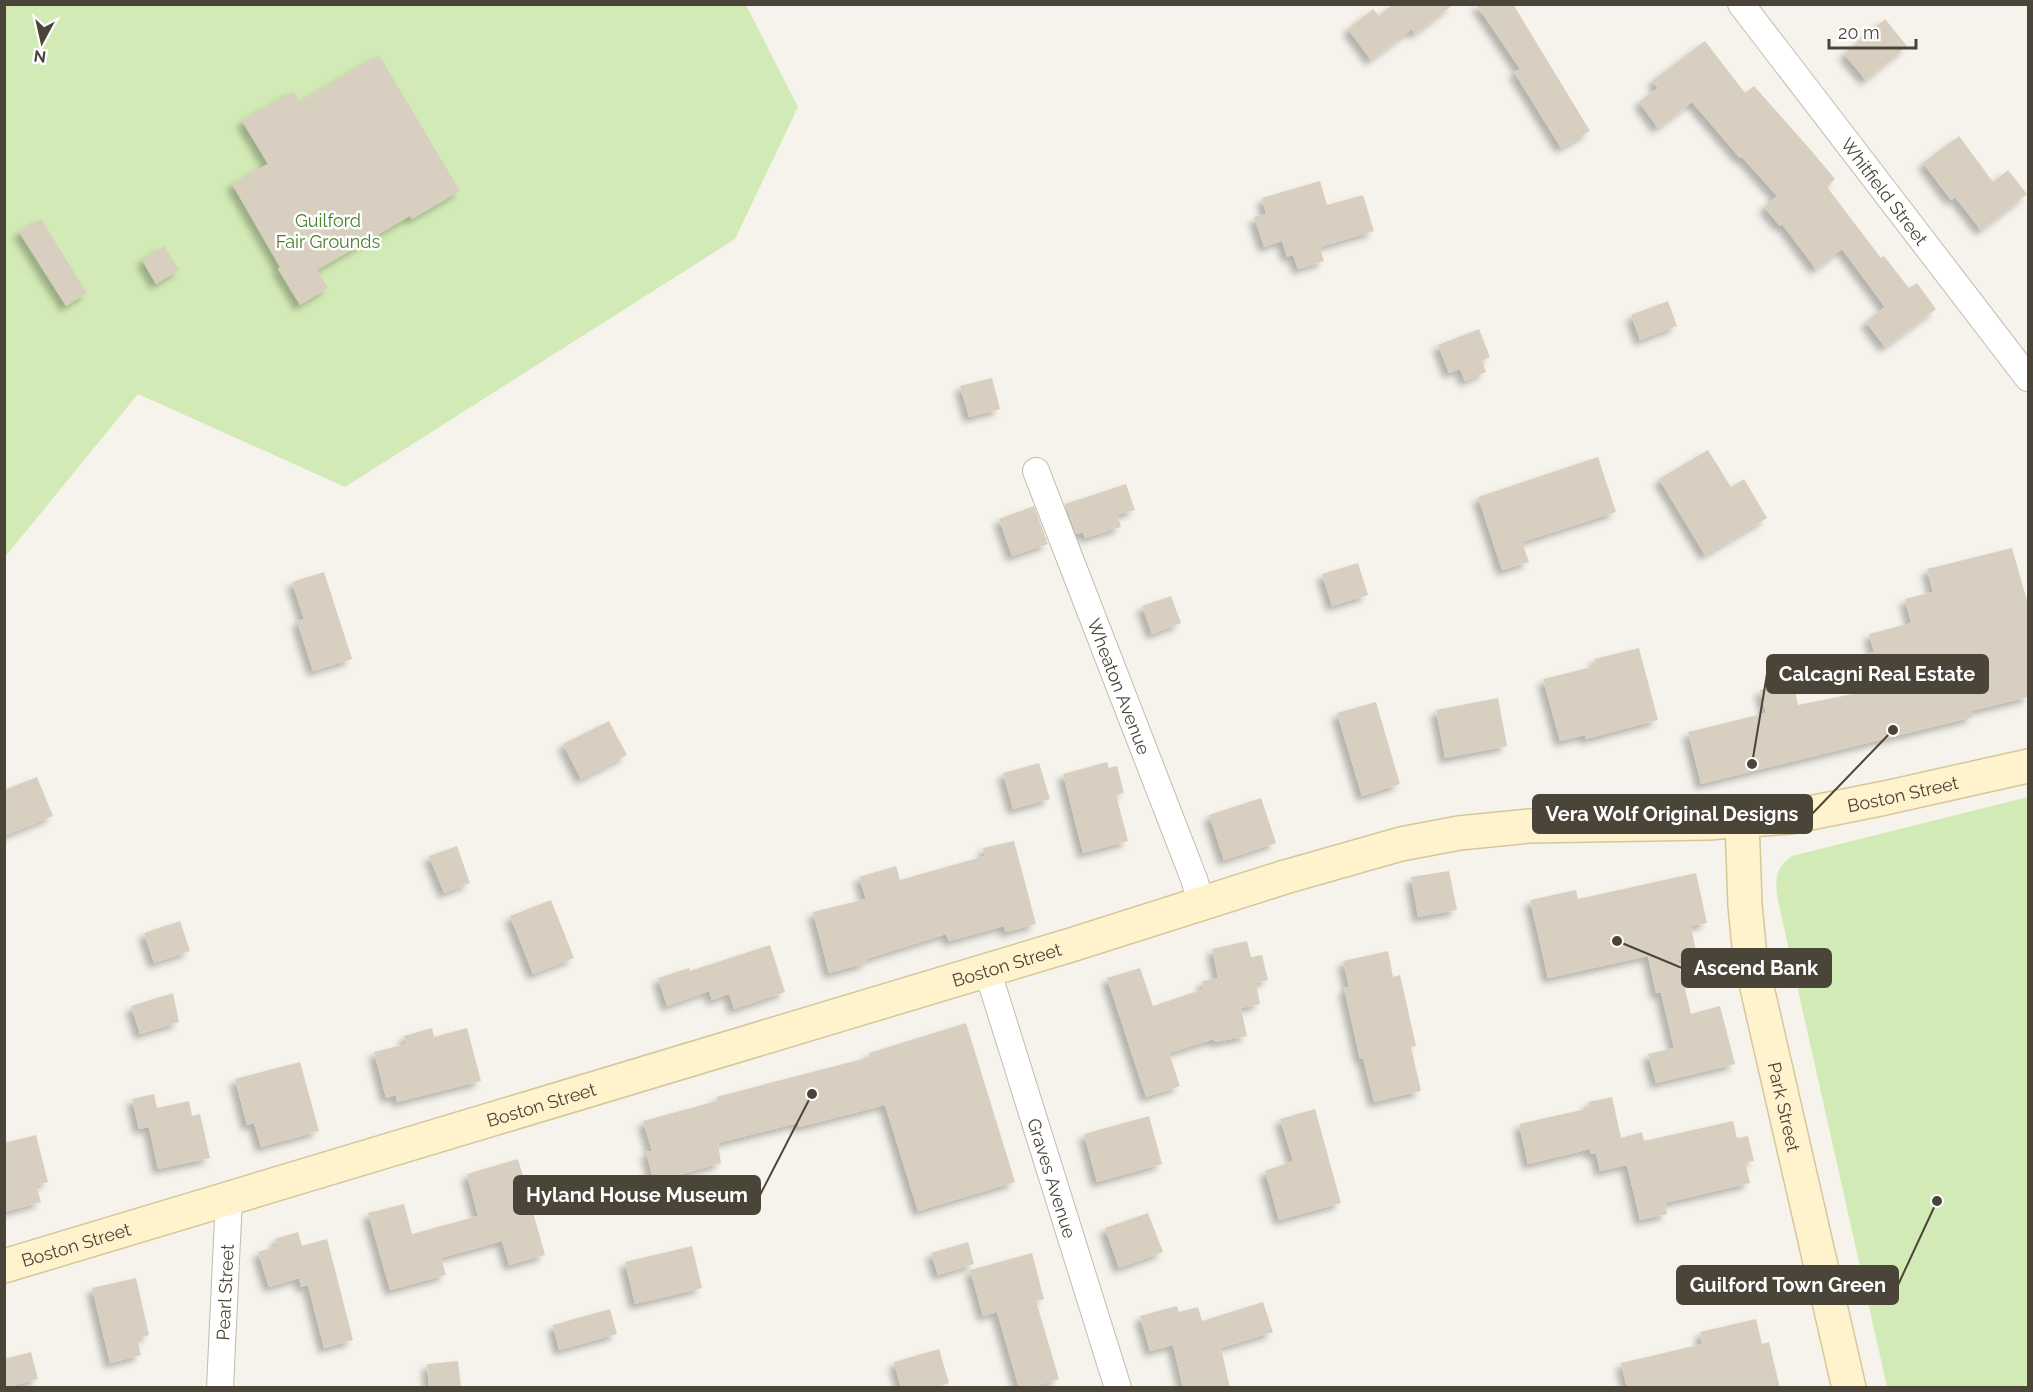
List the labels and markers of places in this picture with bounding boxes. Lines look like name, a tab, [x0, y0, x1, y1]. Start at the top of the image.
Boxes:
callout: Calcagni Real Estate	[1767, 655, 1988, 693]
callout: Vera Wolf Original Designs	[1533, 795, 1812, 833]
callout: Ascend Bank	[1682, 949, 1831, 987]
callout: Hyland House Museum	[514, 1176, 760, 1214]
callout: Guilford Town Green	[1677, 1266, 1898, 1304]

